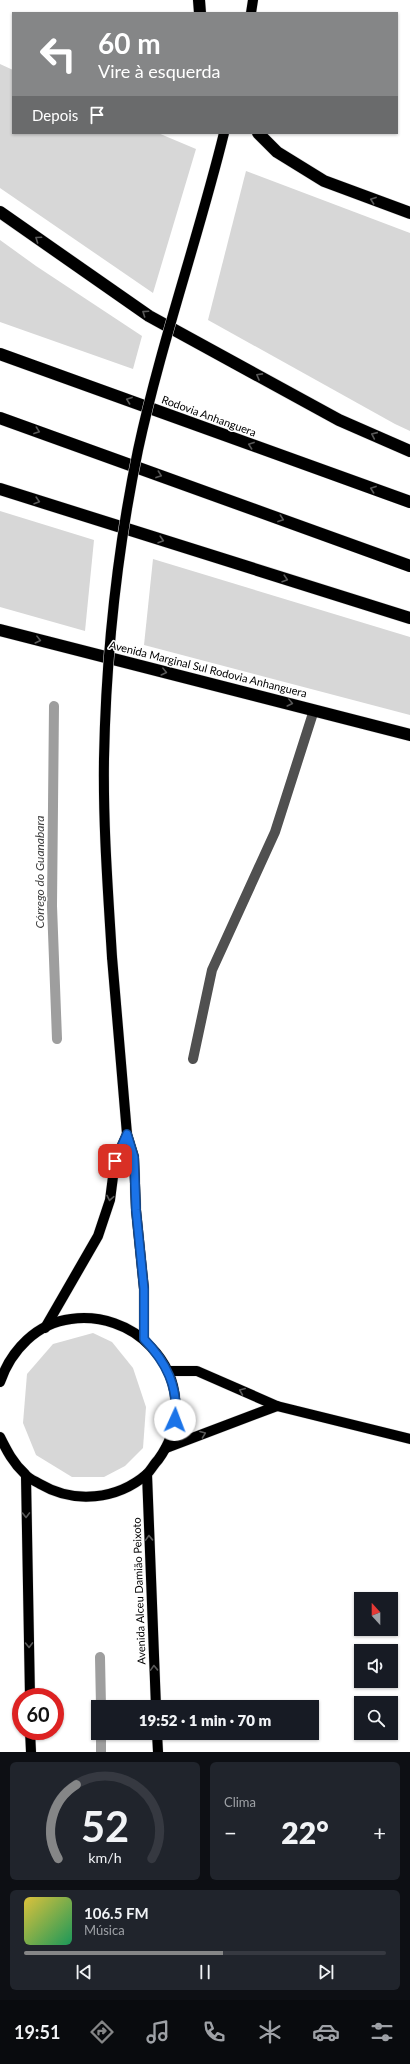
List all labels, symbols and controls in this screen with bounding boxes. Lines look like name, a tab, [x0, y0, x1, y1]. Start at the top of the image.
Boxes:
text: 60 m	[98, 26, 161, 60]
icon: left	[32, 28, 84, 80]
text: Vire à esquerda	[98, 60, 221, 82]
icon: arrive	[86, 104, 108, 126]
text: Depois	[32, 106, 78, 124]
one-way arrow	[370, 196, 377, 204]
one-way arrow	[35, 236, 42, 244]
one-way arrow	[142, 310, 149, 318]
one-way arrow	[255, 374, 263, 381]
street label: Rodovia Anhanguera	[160, 392, 258, 439]
one-way arrow	[125, 397, 132, 405]
one-way arrow	[33, 427, 40, 435]
one-way arrow	[371, 432, 379, 440]
one-way arrow	[248, 441, 255, 449]
one-way arrow	[155, 471, 162, 479]
one-way arrow	[370, 485, 377, 493]
one-way arrow	[34, 496, 41, 505]
one-way arrow	[278, 515, 285, 523]
one-way arrow	[158, 535, 165, 544]
one-way arrow	[281, 574, 288, 583]
one-way arrow	[35, 635, 41, 643]
street label: Avenida Marginal Sul Rodovia Anhanguera	[108, 638, 308, 699]
one-way arrow	[161, 667, 167, 675]
one-way arrow	[287, 699, 293, 707]
water label: Córrego do Guanabara	[32, 816, 47, 928]
pin	[98, 1144, 132, 1178]
icon: arrive	[104, 1150, 126, 1172]
one-way arrow	[106, 1195, 114, 1201]
one-way arrow	[238, 1388, 246, 1396]
position arrow	[154, 1399, 196, 1441]
one-way arrow	[199, 1431, 206, 1439]
one-way arrow	[22, 1512, 31, 1518]
street label: Avenida Alceu Damião Peixoto	[129, 1517, 148, 1665]
one-way arrow	[145, 1535, 154, 1541]
north arrow	[354, 1592, 398, 1636]
map controls	[354, 1592, 398, 1740]
one-way arrow	[25, 1642, 33, 1648]
button: sound	[354, 1644, 398, 1688]
one-way arrow	[150, 1665, 159, 1671]
speed limit sign: 60	[12, 1688, 64, 1740]
button: search	[354, 1696, 398, 1740]
text: 19:52 · 1 min · 70 m	[139, 1711, 271, 1729]
text: Clima	[224, 1794, 256, 1810]
text: 52	[81, 1801, 129, 1851]
text: 22°	[281, 1814, 329, 1850]
text: −	[224, 1819, 237, 1846]
text: +	[373, 1819, 386, 1846]
text: km/h	[88, 1849, 122, 1866]
text: 106.5 FM	[84, 1904, 149, 1922]
text: Música	[84, 1922, 125, 1938]
icon: previous	[73, 1961, 95, 1983]
icon: pause	[194, 1961, 216, 1983]
icon: next	[315, 1961, 337, 1983]
icon: directions	[88, 2018, 116, 2046]
icon: music	[144, 2018, 172, 2046]
icon: phone	[200, 2018, 228, 2046]
icon: climate	[256, 2018, 284, 2046]
icon: car	[312, 2018, 340, 2046]
icon: filters	[368, 2018, 396, 2046]
text: 19:51	[14, 2021, 60, 2043]

